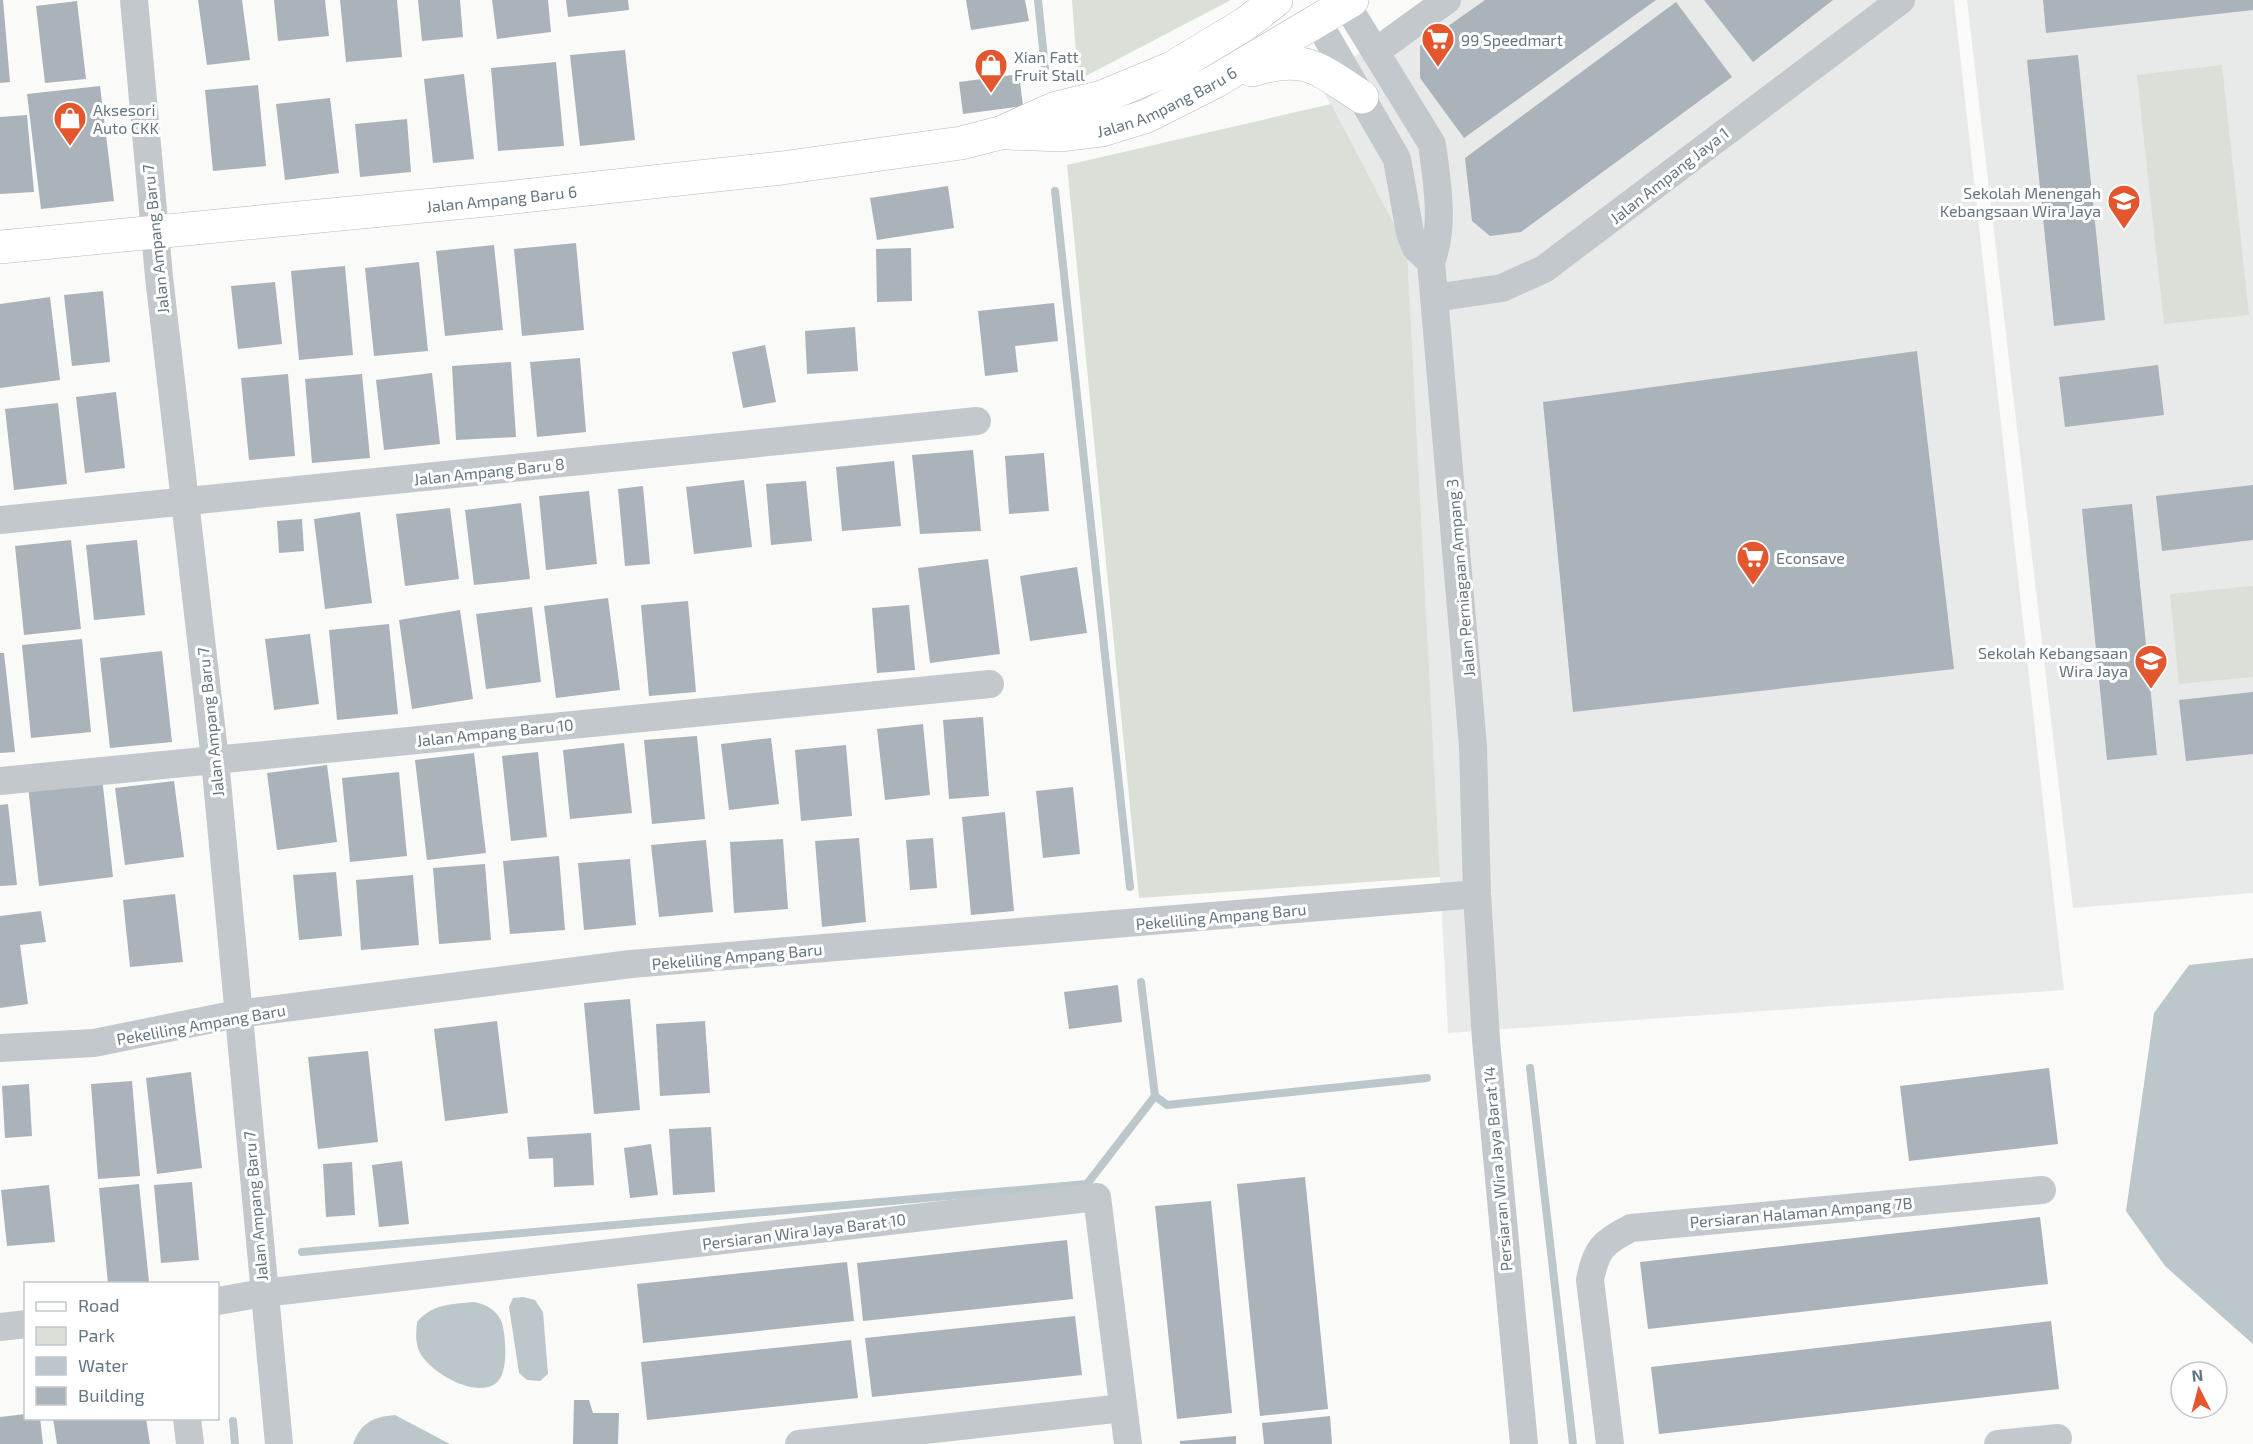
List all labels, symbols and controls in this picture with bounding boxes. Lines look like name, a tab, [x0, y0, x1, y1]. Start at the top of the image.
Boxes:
supermarket icon: 99 Speedmart	[1420, 21, 1456, 68]
place label: 99 Speedmart	[1461, 30, 1563, 49]
shop icon: Xian Fatt Fruit Stall	[973, 47, 1009, 94]
place label: Xian Fatt Fruit Stall	[1014, 47, 1085, 84]
street label: Jalan Ampang Baru 6	[1096, 62, 1240, 140]
shop icon: Aksesori Auto CKK	[52, 100, 88, 147]
place label: Aksesori Auto CKK	[93, 100, 159, 137]
street label: Jalan Ampang Jaya 1	[1606, 123, 1732, 227]
street label: Jalan Ampang Baru 7	[138, 163, 172, 315]
street label: Jalan Ampang Baru 6	[426, 181, 578, 215]
place label: Sekolah Menengah Kebangsaan Wira Jaya	[1940, 183, 2101, 220]
school or university icon: Sekolah Menengah Kebangsaan Wira Jaya	[2106, 183, 2142, 230]
street label: Jalan Ampang Baru 8	[413, 454, 565, 488]
street label: Jalan Perniagaan Ampang 3	[1442, 478, 1478, 678]
supermarket icon: Econsave	[1735, 539, 1771, 586]
place label: Econsave	[1776, 548, 1845, 567]
place label: Sekolah Kebangsaan Wira Jaya	[1978, 643, 2128, 680]
school or university icon: Sekolah Kebangsaan Wira Jaya	[2133, 643, 2169, 690]
street label: Jalan Ampang Baru 7	[193, 646, 227, 798]
street label: Jalan Ampang Baru 10	[415, 714, 575, 750]
street label: Pekeliling Ampang Baru	[1135, 899, 1307, 933]
street label: Pekeliling Ampang Baru	[651, 939, 823, 973]
street label: Pekeliling Ampang Baru	[115, 1000, 287, 1048]
street label: Persiaran Wira Jaya Barat 14	[1479, 1066, 1515, 1272]
street label: Jalan Ampang Baru 7	[239, 1130, 271, 1282]
street label: Persiaran Halaman Ampang 7B	[1689, 1193, 1913, 1231]
street label: Persiaran Wira Jaya Barat 10	[701, 1209, 907, 1253]
legend	[24, 1282, 219, 1420]
text: Road	[78, 1294, 119, 1316]
text: Park	[78, 1324, 115, 1346]
text: Water	[78, 1354, 128, 1376]
north arrow	[2169, 1360, 2229, 1420]
text: N	[2191, 1365, 2204, 1385]
text: Building	[78, 1384, 145, 1406]

